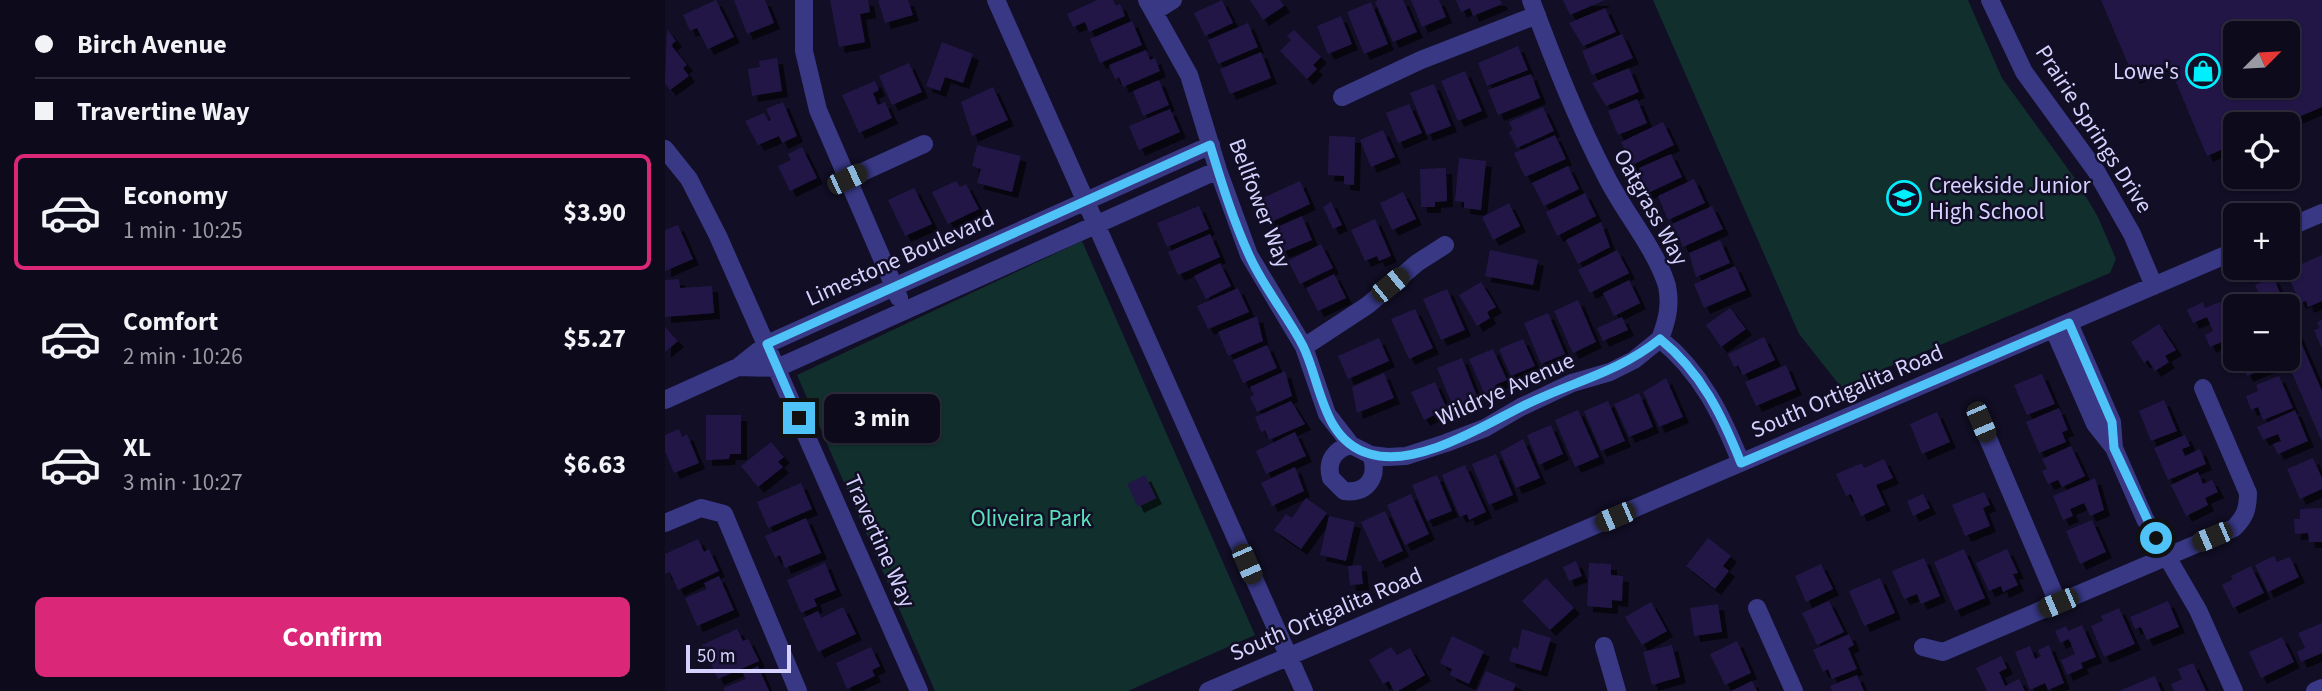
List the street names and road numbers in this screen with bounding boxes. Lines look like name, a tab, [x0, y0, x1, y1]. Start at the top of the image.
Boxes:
street label: Prairie Springs Drive	[2027, 39, 2161, 219]
street label: Bellfower Way	[1220, 134, 1300, 273]
street label: Oatgrass Way	[1605, 143, 1697, 271]
street label: Limestone Boulevard	[800, 202, 1000, 314]
street label: South Ortigalita Road	[1746, 336, 1948, 446]
street label: Wildrye Avenue	[1430, 344, 1580, 434]
street label: Travertine Way	[836, 469, 924, 613]
street label: South Ortigalita Road	[1225, 559, 1427, 669]

